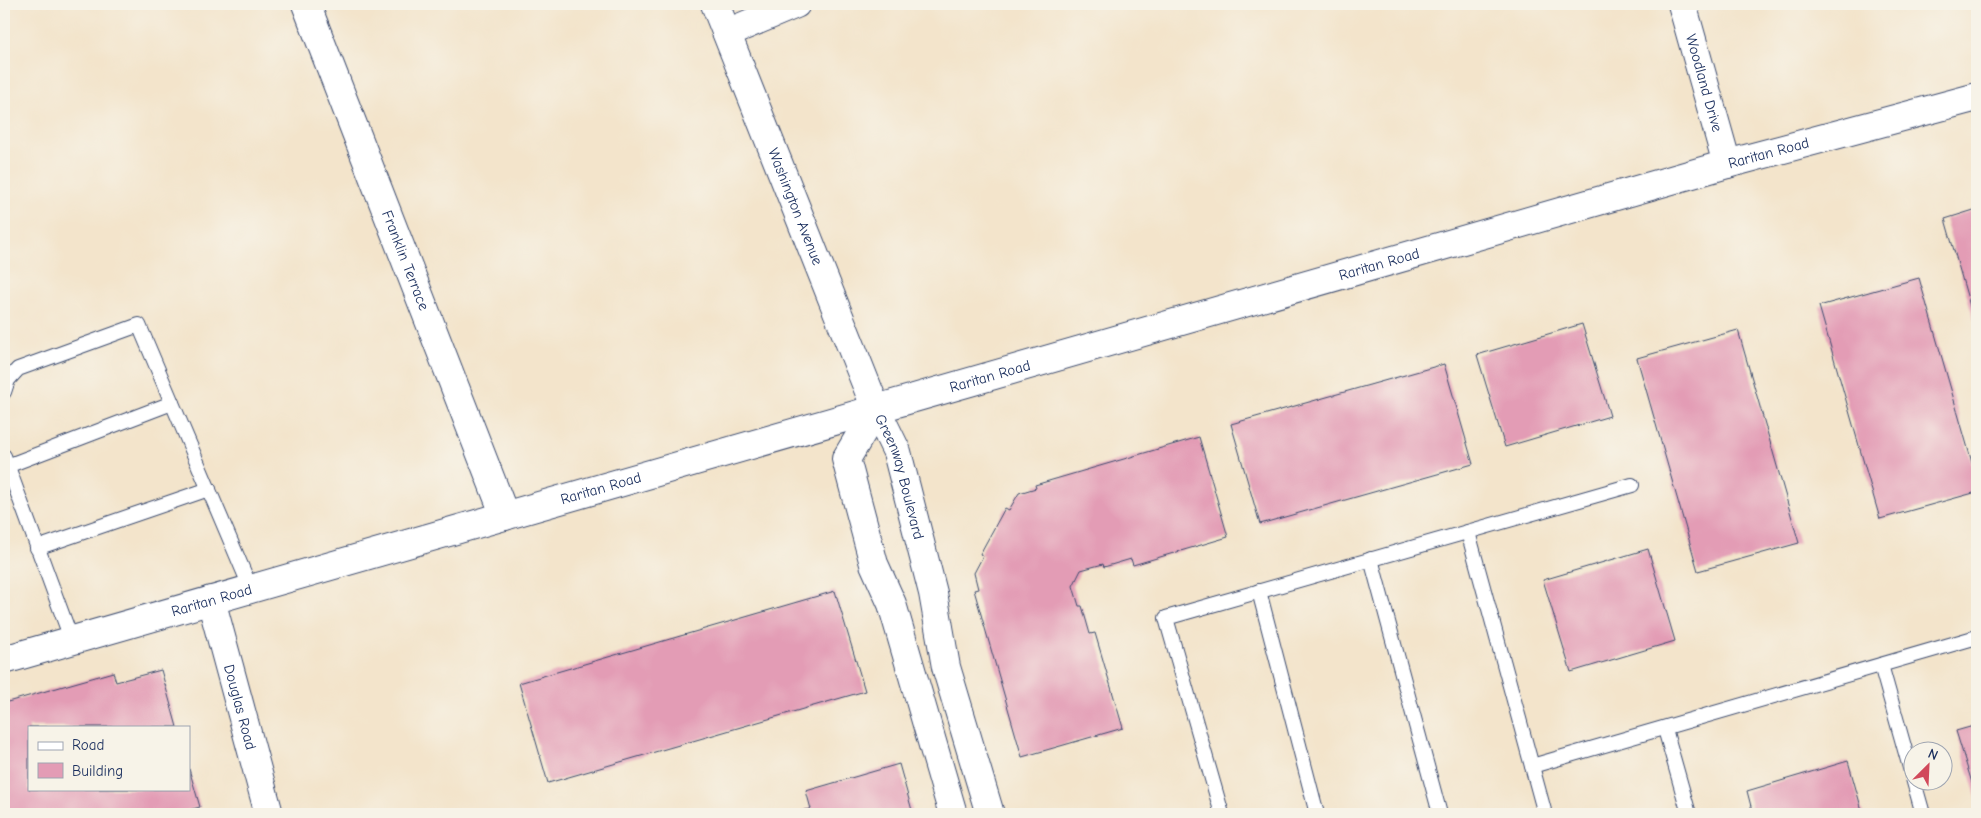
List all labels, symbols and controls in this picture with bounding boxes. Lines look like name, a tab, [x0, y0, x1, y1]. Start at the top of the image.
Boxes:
street label: Woodland Drive	[1682, 32, 1727, 134]
street label: Raritan Road	[1726, 133, 1811, 172]
street label: Washington Avenue	[764, 145, 827, 268]
street label: Franklin Terrace	[378, 208, 433, 313]
street label: Raritan Road	[1337, 244, 1422, 284]
street label: Raritan Road	[947, 356, 1032, 396]
street label: Greenway Boulevard	[871, 411, 928, 541]
street label: Raritan Road	[558, 468, 643, 508]
street label: Raritan Road	[169, 580, 254, 620]
street label: Douglas Road	[220, 662, 260, 752]
legend	[28, 726, 190, 790]
text: Road	[72, 736, 104, 754]
north arrow	[1904, 740, 1954, 790]
text: N	[1925, 745, 1941, 764]
text: Building	[72, 762, 123, 780]

